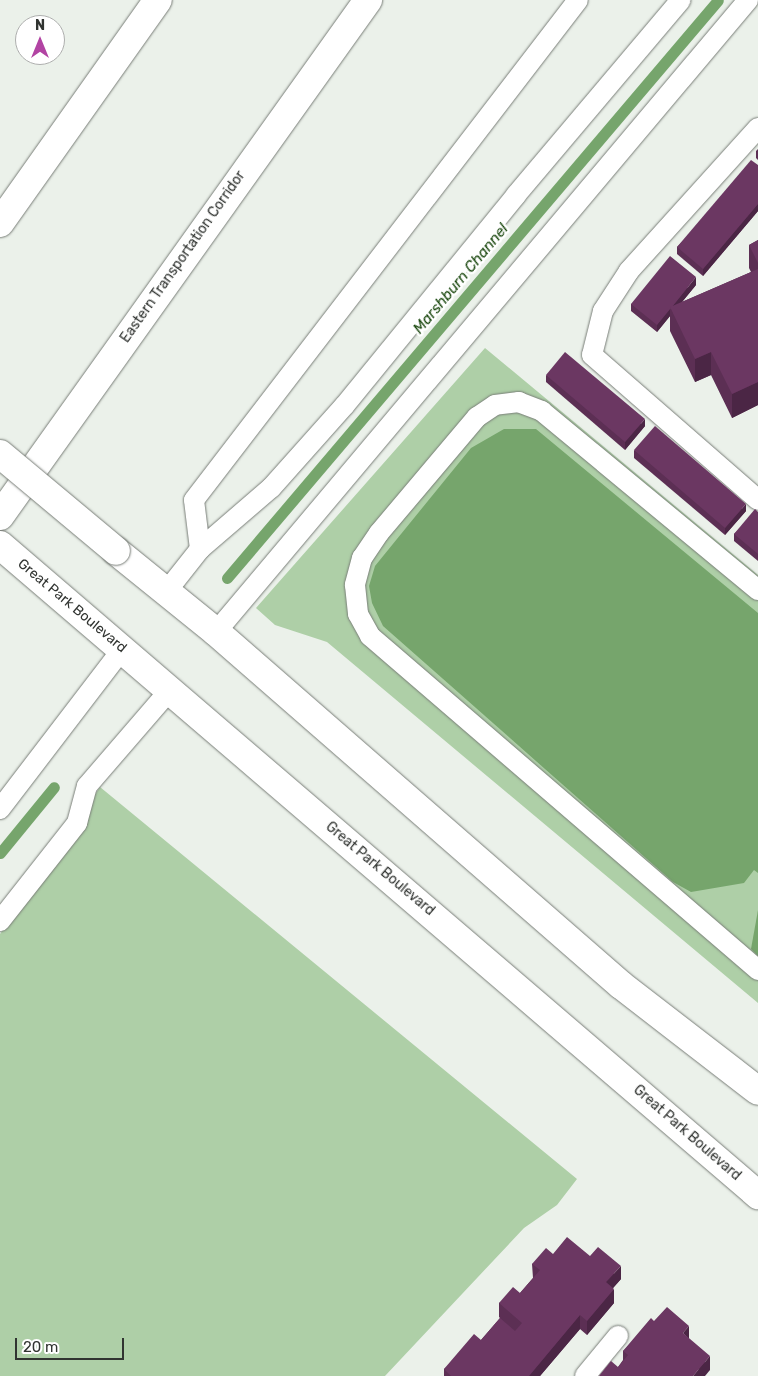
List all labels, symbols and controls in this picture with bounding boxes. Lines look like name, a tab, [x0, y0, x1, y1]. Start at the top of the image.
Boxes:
north arrow	[15, 15, 65, 65]
text: N	[35, 17, 45, 34]
street label: Eastern Transportation Corridor	[117, 168, 249, 346]
water label: Marshburn Channel	[410, 220, 512, 338]
street label: Great Park Boulevard	[14, 555, 130, 657]
street label: Great Park Boulevard	[322, 818, 438, 920]
street label: Great Park Boulevard	[630, 1082, 744, 1184]
scale bar	[18, 1328, 126, 1360]
text: 20 m	[23, 1338, 58, 1356]

